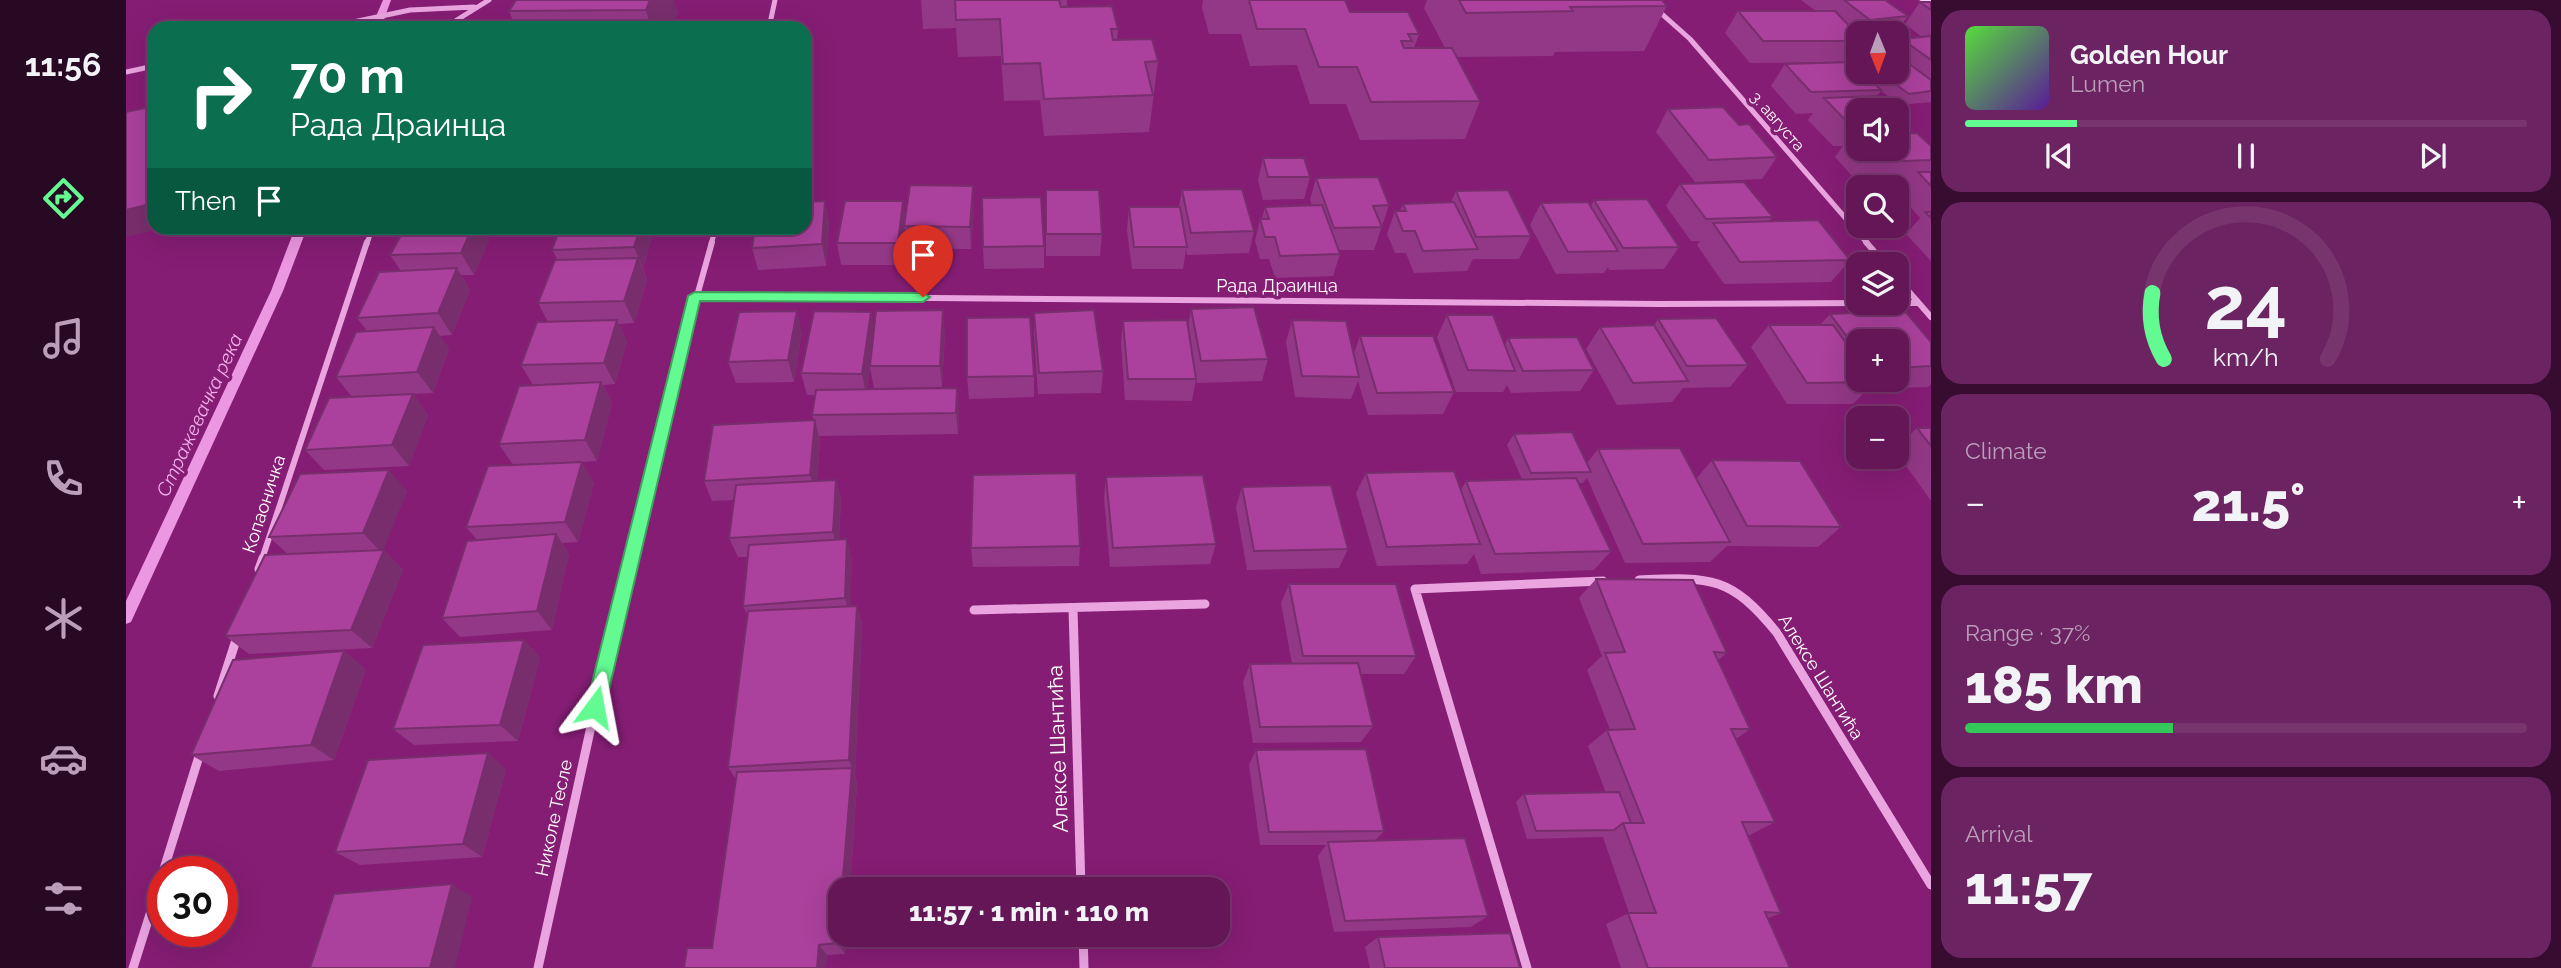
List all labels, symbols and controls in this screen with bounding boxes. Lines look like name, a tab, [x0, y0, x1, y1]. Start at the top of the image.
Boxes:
north arrow	[1846, 21, 1909, 84]
map controls	[1846, 21, 1909, 469]
text: Golden Hour	[2070, 40, 2228, 70]
text: 11:56	[25, 46, 101, 83]
text: 70 m	[290, 47, 405, 104]
icon: right	[175, 49, 266, 140]
text: Lumen	[2070, 70, 2145, 97]
street label: 3. августа	[1747, 88, 1809, 155]
button: sound	[1846, 98, 1909, 161]
text: Рада Драинца	[290, 106, 506, 143]
icon: previous	[2040, 137, 2078, 175]
icon: pause	[2227, 137, 2265, 175]
icon: next	[2414, 137, 2452, 175]
icon: directions	[39, 174, 88, 223]
button: search	[1846, 175, 1909, 238]
icon: arrive	[250, 182, 288, 220]
text: Then	[175, 186, 236, 216]
pin	[893, 225, 953, 297]
icon: arrive	[904, 236, 942, 274]
button: layers	[1846, 252, 1909, 315]
text: 24	[2205, 261, 2287, 346]
street label: Рада Драинца	[1216, 275, 1338, 296]
icon: music	[39, 314, 88, 363]
button: +	[1846, 329, 1909, 392]
water label: Стражевачка река	[152, 330, 246, 500]
text: km/h	[2213, 341, 2279, 371]
button: −	[1846, 406, 1909, 469]
text: Climate	[1965, 437, 2047, 464]
street label: Копаоничка	[238, 452, 289, 556]
icon: phone	[39, 454, 88, 503]
text: 21.5°	[2191, 472, 2305, 533]
text: −	[1965, 480, 1985, 525]
text: +	[2511, 480, 2527, 525]
icon: climate	[39, 594, 88, 643]
street label: Алексе Шантића	[1774, 610, 1868, 743]
text: Range · 37%	[1965, 619, 2090, 646]
text: 185 km	[1965, 654, 2143, 715]
street label: Алексе Шантића	[1042, 665, 1073, 833]
position arrow	[558, 670, 632, 744]
icon: car	[39, 734, 88, 783]
street label: Николе Тесле	[531, 757, 576, 878]
text: Arrival	[1965, 820, 2032, 847]
text: 11:57	[1965, 855, 2092, 916]
speed limit sign: 30	[147, 856, 238, 947]
icon: filters	[39, 874, 88, 923]
text: 11:57 · 1 min · 110 m	[909, 897, 1149, 927]

